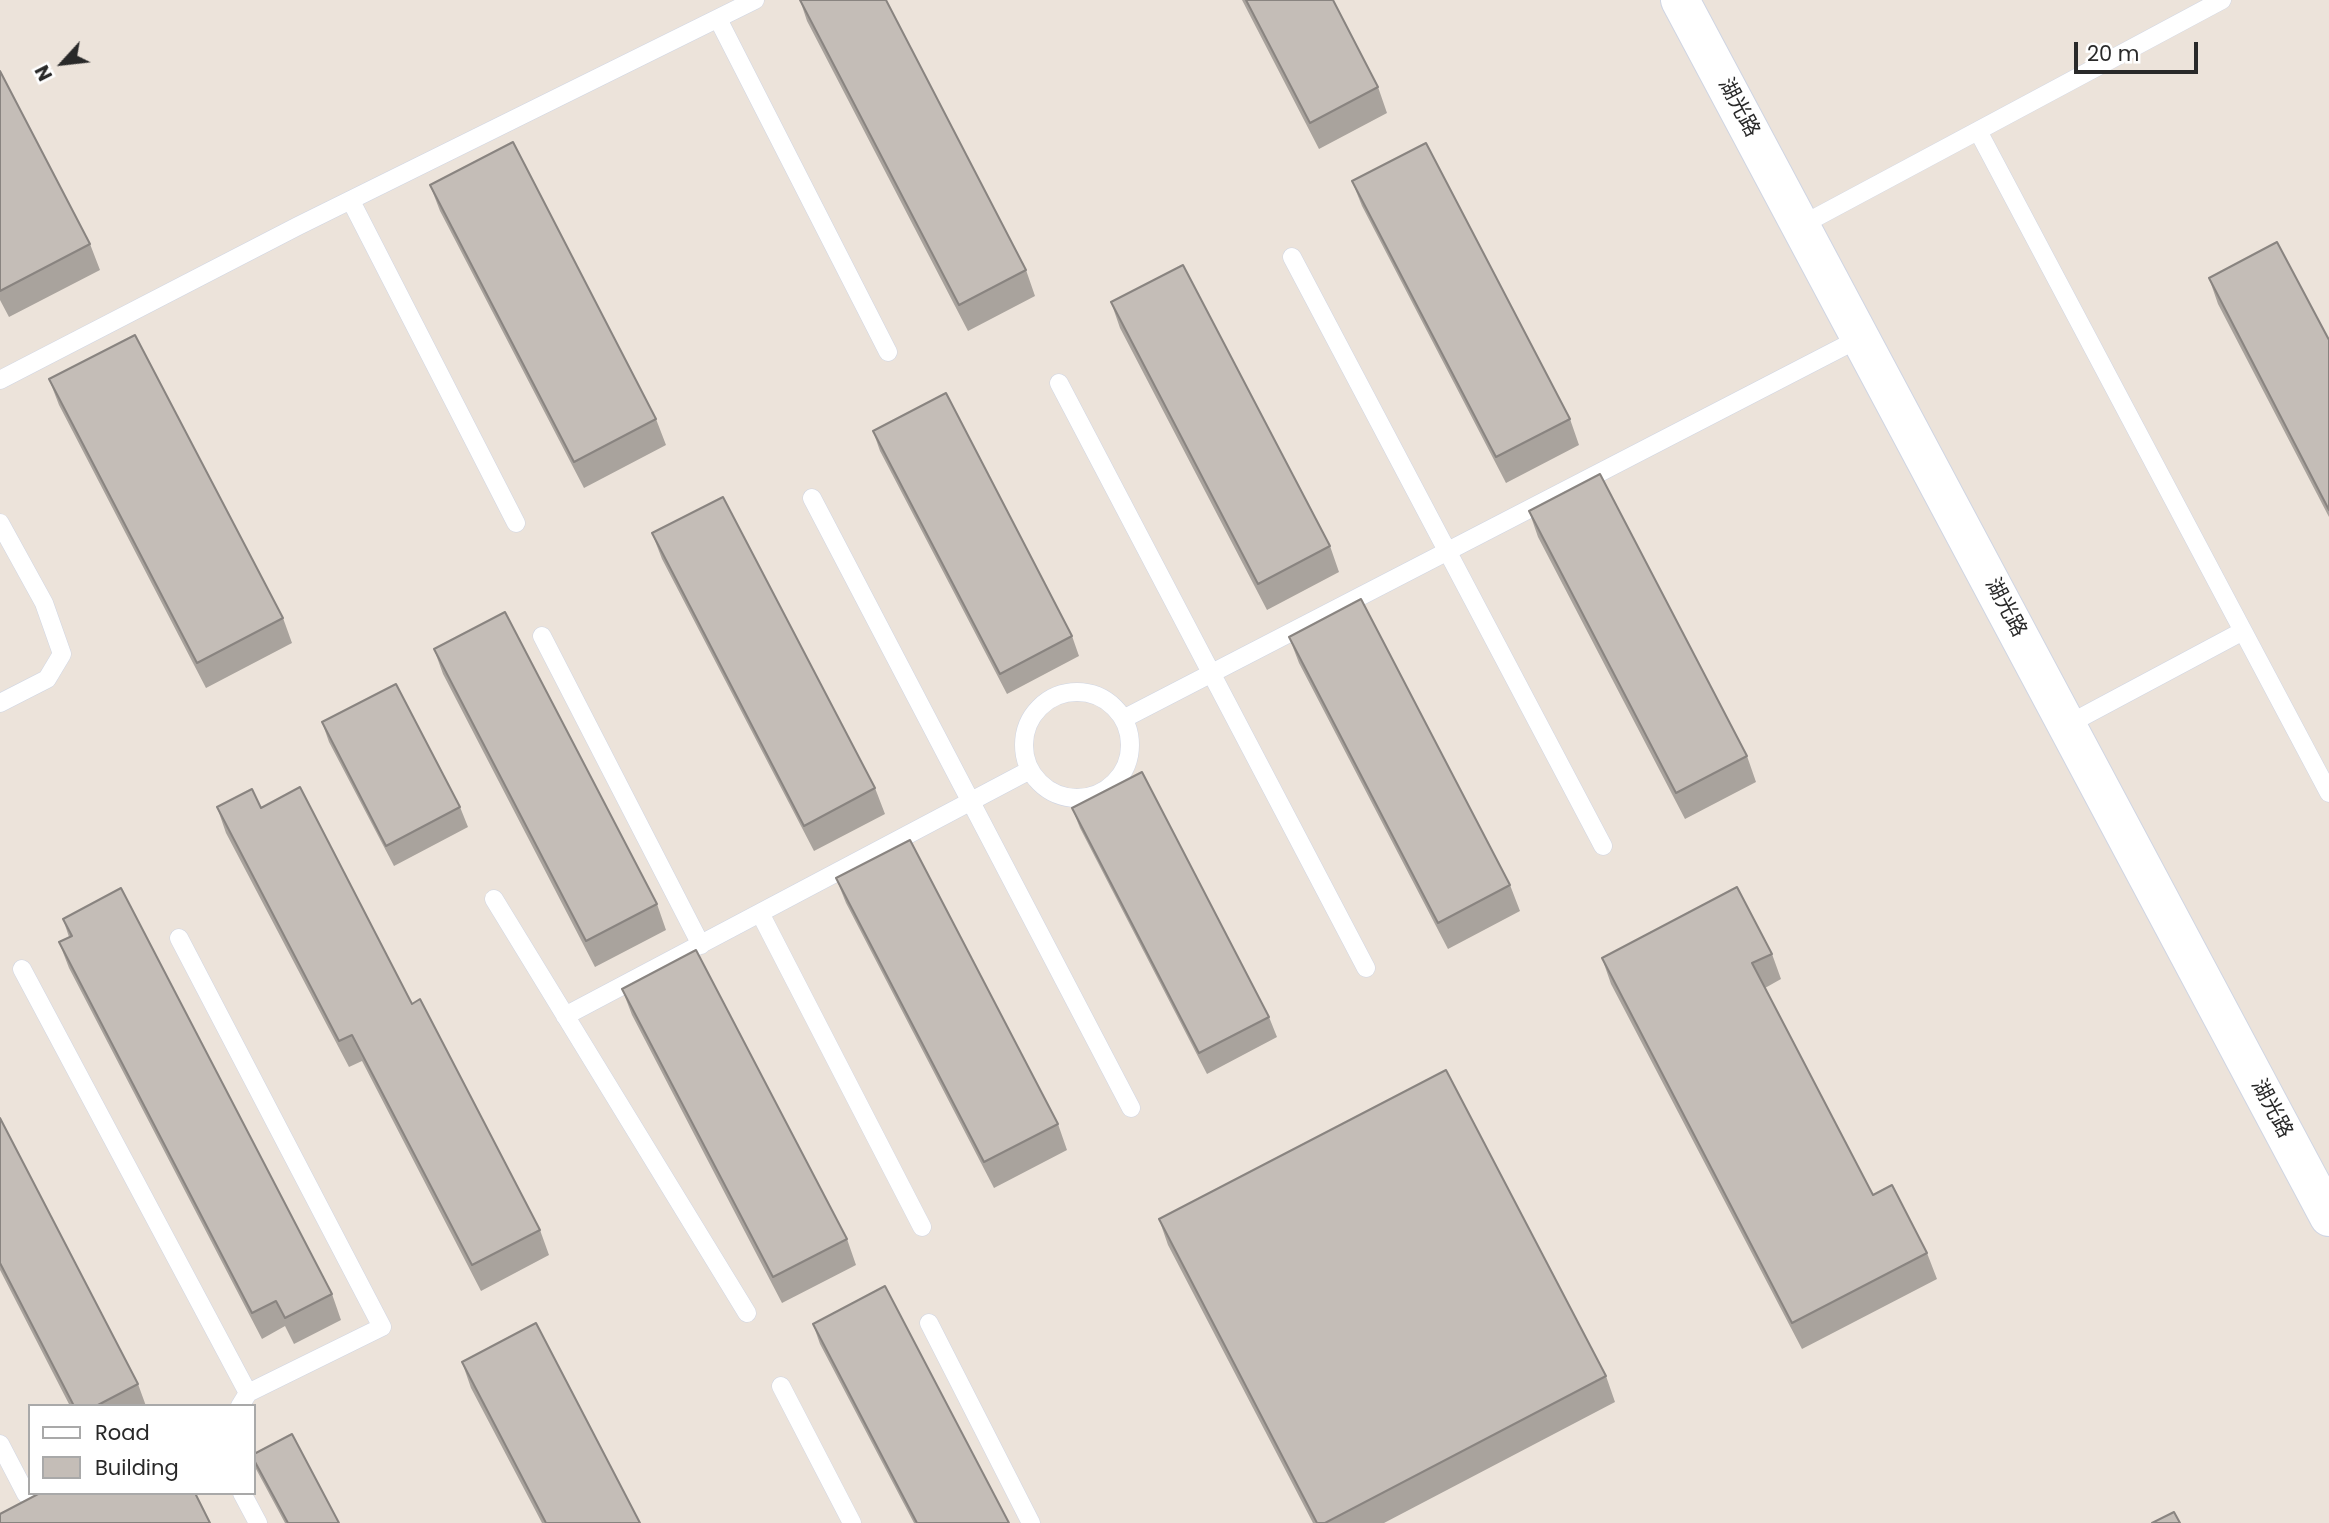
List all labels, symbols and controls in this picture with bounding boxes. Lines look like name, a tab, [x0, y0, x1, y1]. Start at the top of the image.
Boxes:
north arrow	[28, 28, 98, 98]
scale bar	[2077, 28, 2201, 72]
text: 20 m	[2087, 39, 2140, 68]
text: N	[29, 60, 59, 85]
street label: 湖光路	[1712, 74, 1764, 142]
street label: 湖光路	[1979, 574, 2031, 642]
street label: 湖光路	[2245, 1075, 2297, 1143]
legend	[28, 1404, 256, 1495]
text: Road	[95, 1418, 150, 1447]
text: Building	[95, 1453, 179, 1482]

